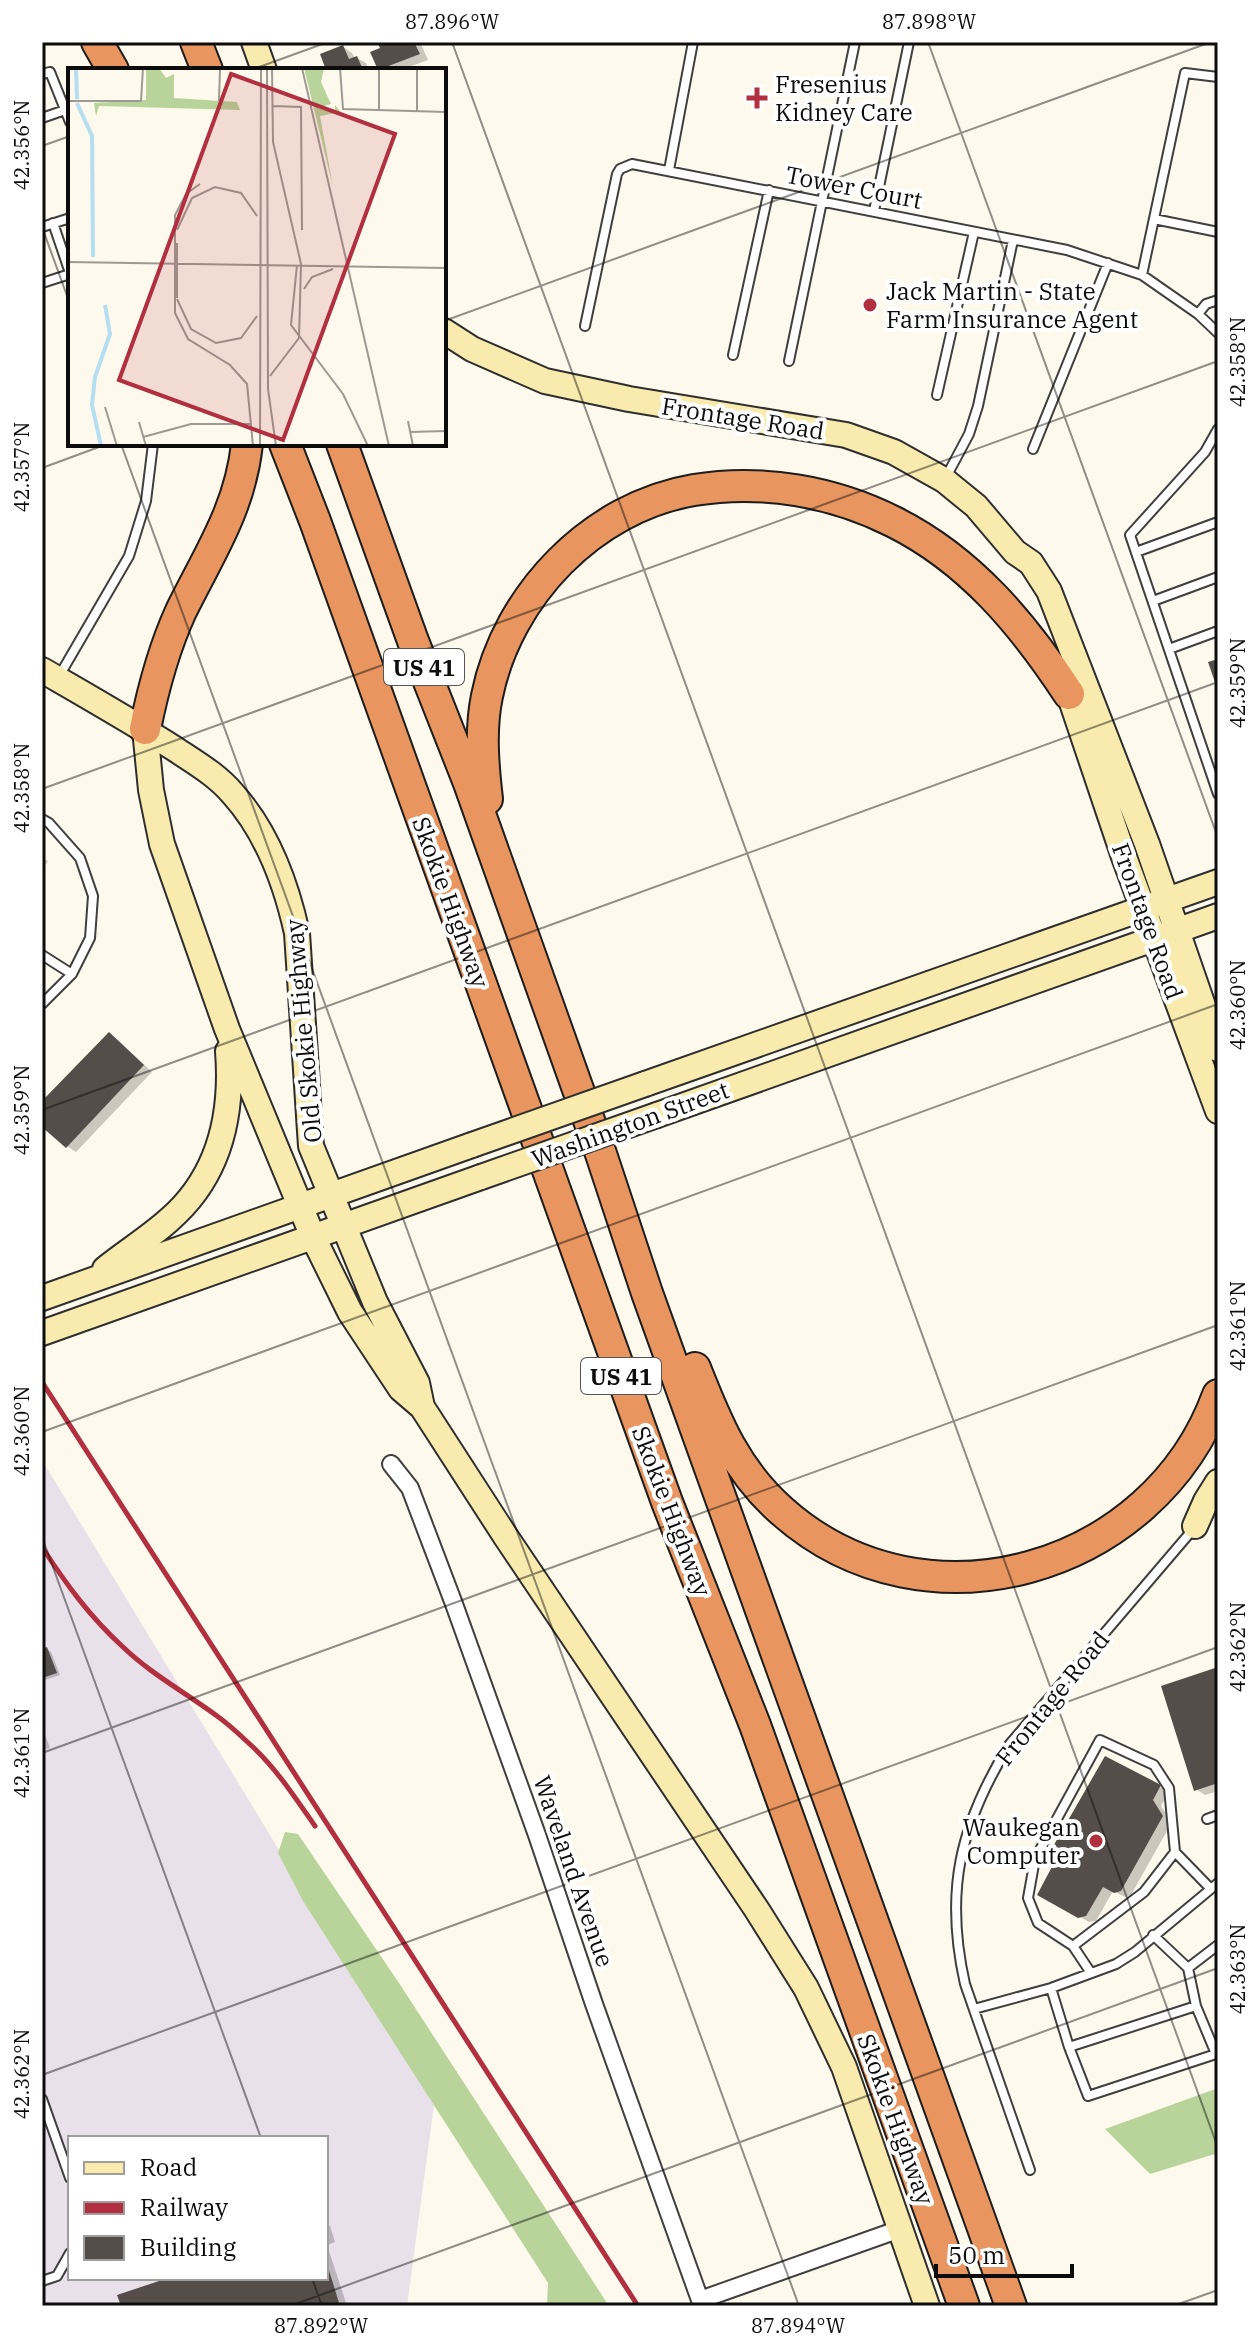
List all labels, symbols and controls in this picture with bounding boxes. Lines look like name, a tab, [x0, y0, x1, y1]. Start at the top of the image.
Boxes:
text: 87.896°W	[405, 8, 499, 35]
text: 87.898°W	[882, 8, 976, 35]
inset map	[68, 68, 446, 446]
place label: Fresenius Kidney Care	[775, 68, 913, 128]
marker: Fresenius Kidney Care	[746, 87, 768, 109]
text: 42.356°N	[8, 100, 35, 190]
street label: Tower Court	[783, 158, 925, 216]
place label: Jack Martin - State Farm Insurance Agent	[886, 275, 1138, 335]
marker: Jack Martin - State Farm Insurance Agent	[861, 296, 879, 314]
text: 42.358°N	[1224, 317, 1251, 407]
street label: Frontage Road	[660, 389, 826, 447]
text: 42.357°N	[8, 422, 35, 512]
text: 42.359°N	[1224, 638, 1251, 728]
road number: US 41	[384, 649, 464, 685]
text: 42.358°N	[8, 743, 35, 833]
street label: Skokie Highway	[405, 812, 497, 992]
street label: Frontage Road	[1105, 838, 1191, 1004]
street label: Old Skokie Highway	[277, 918, 329, 1144]
text: 42.360°N	[1224, 960, 1251, 1050]
text: 42.359°N	[8, 1065, 35, 1155]
street label: Washington Street	[527, 1073, 733, 1175]
text: 42.361°N	[1224, 1281, 1251, 1371]
road number: US 41	[581, 1358, 661, 1394]
text: 42.360°N	[8, 1386, 35, 1476]
street label: Skokie Highway	[625, 1421, 719, 1601]
text: 42.362°N	[1224, 1602, 1251, 1692]
street label: Frontage Road	[988, 1624, 1116, 1772]
text: 42.361°N	[8, 1708, 35, 1798]
street label: Waveland Avenue	[526, 1771, 622, 1971]
place label: Waukegan Computer	[962, 1811, 1080, 1871]
marker: Waukegan Computer	[1087, 1832, 1105, 1850]
text: 42.363°N	[1224, 1924, 1251, 2014]
text: 42.362°N	[8, 2029, 35, 2119]
street label: Skokie Highway	[850, 2029, 942, 2209]
legend	[68, 2136, 328, 2280]
text: Road	[140, 2151, 197, 2183]
text: Railway	[140, 2191, 228, 2223]
scale bar	[936, 2228, 1072, 2278]
text: Building	[140, 2231, 236, 2263]
text: 50 m	[948, 2239, 1005, 2271]
text: 87.892°W	[274, 2312, 368, 2339]
text: 87.894°W	[751, 2312, 845, 2339]

